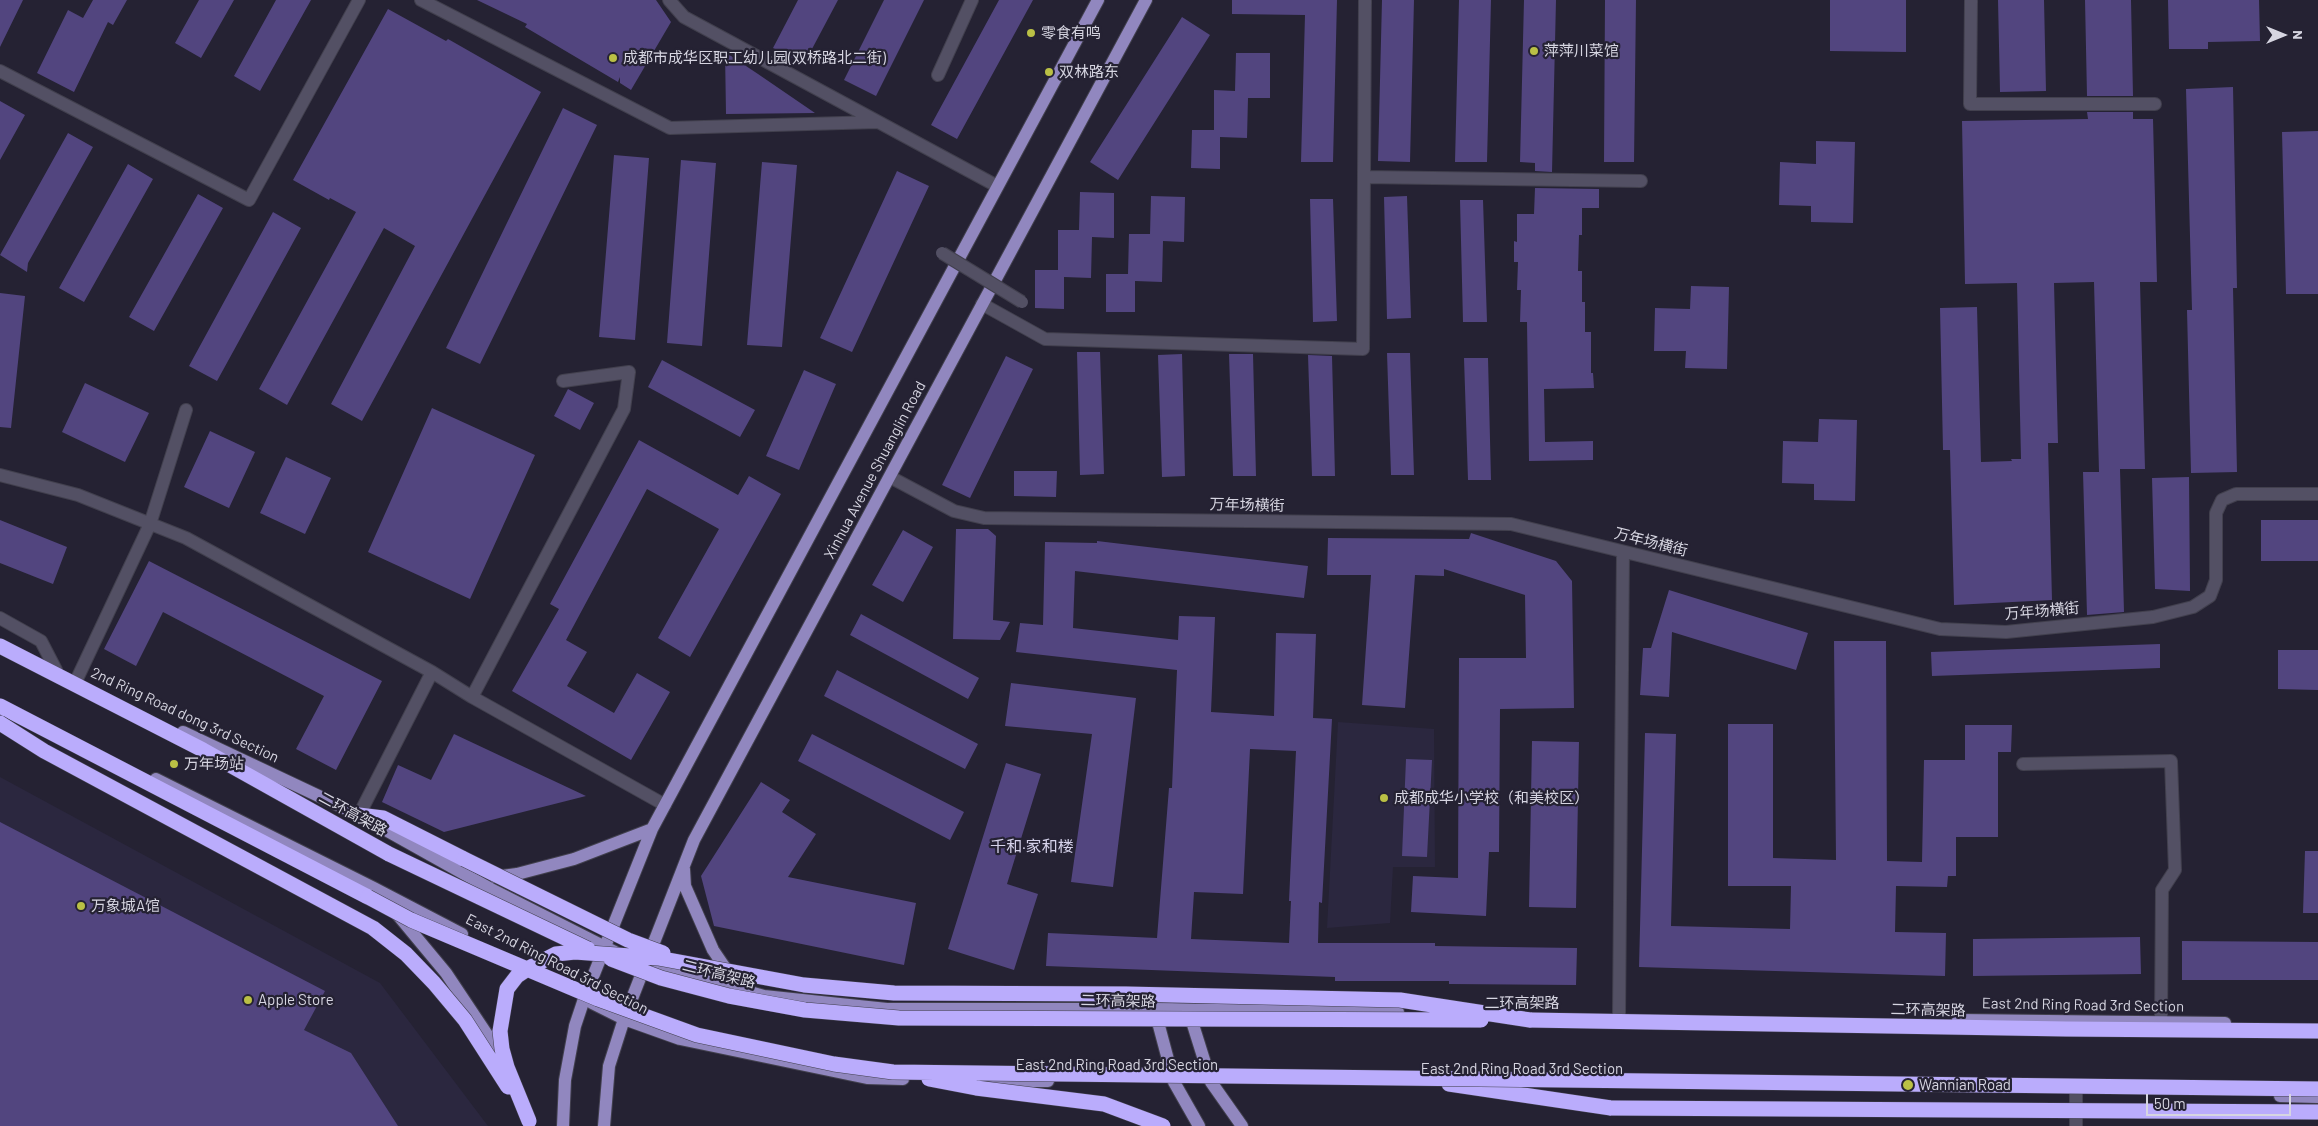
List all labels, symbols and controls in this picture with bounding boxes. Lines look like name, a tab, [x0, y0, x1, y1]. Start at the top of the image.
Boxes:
north arrow	[2258, 10, 2308, 60]
place label: 零食有鸣	[1041, 24, 1101, 42]
marker: 零食有鸣	[1025, 27, 1037, 39]
text: N	[2290, 30, 2307, 40]
place label: 萍萍川菜馆	[1544, 42, 1619, 60]
marker: 萍萍川菜馆	[1528, 45, 1540, 57]
place label: 成都市成华区职工幼儿园(双桥路北二街)	[623, 49, 886, 67]
marker: 成都市成华区职工幼儿园(双桥路北二街)	[607, 52, 619, 64]
place label: 双林路东	[1059, 63, 1119, 81]
marker: 双林路东	[1043, 66, 1055, 78]
street label: Xinhua Avenue Shuanglin Road	[820, 378, 930, 562]
street label: 万年场横街	[1209, 495, 1285, 515]
street label: 万年场横街	[1612, 524, 1690, 560]
street label: 万年场横街	[2004, 599, 2080, 623]
street label: 2nd Ring Road dong 3rd Section	[88, 663, 282, 767]
place label: 万年场站	[184, 755, 244, 773]
marker: 万年场站	[168, 758, 180, 770]
street label: 二环高架路	[316, 788, 390, 840]
place label: 成都成华小学校（和美校区）	[1394, 789, 1589, 807]
marker: 成都成华小学校（和美校区）	[1378, 792, 1390, 804]
district label: 千和·家和楼	[990, 837, 1074, 857]
place label: 万象城A馆	[91, 897, 160, 915]
marker: 万象城A馆	[75, 900, 87, 912]
street label: East 2nd Ring Road 3rd Section	[463, 910, 651, 1018]
street label: 二环高架路	[680, 956, 758, 992]
place label: Apple Store	[258, 991, 334, 1009]
street label: 二环高架路	[1080, 991, 1156, 1011]
marker: Apple Store	[242, 994, 254, 1006]
street label: 二环高架路	[1485, 994, 1559, 1012]
street label: East 2nd Ring Road 3rd Section	[1982, 994, 2184, 1016]
street label: 二环高架路	[1890, 1000, 1966, 1020]
street label: East 2nd Ring Road 3rd Section	[1016, 1056, 1218, 1074]
street label: East 2nd Ring Road 3rd Section	[1421, 1060, 1623, 1078]
place label: Wannian Road	[1919, 1076, 2011, 1094]
marker: Wannian Road	[1901, 1078, 1915, 1092]
scale bar	[2148, 1084, 2293, 1116]
text: 50 m	[2154, 1094, 2186, 1112]

